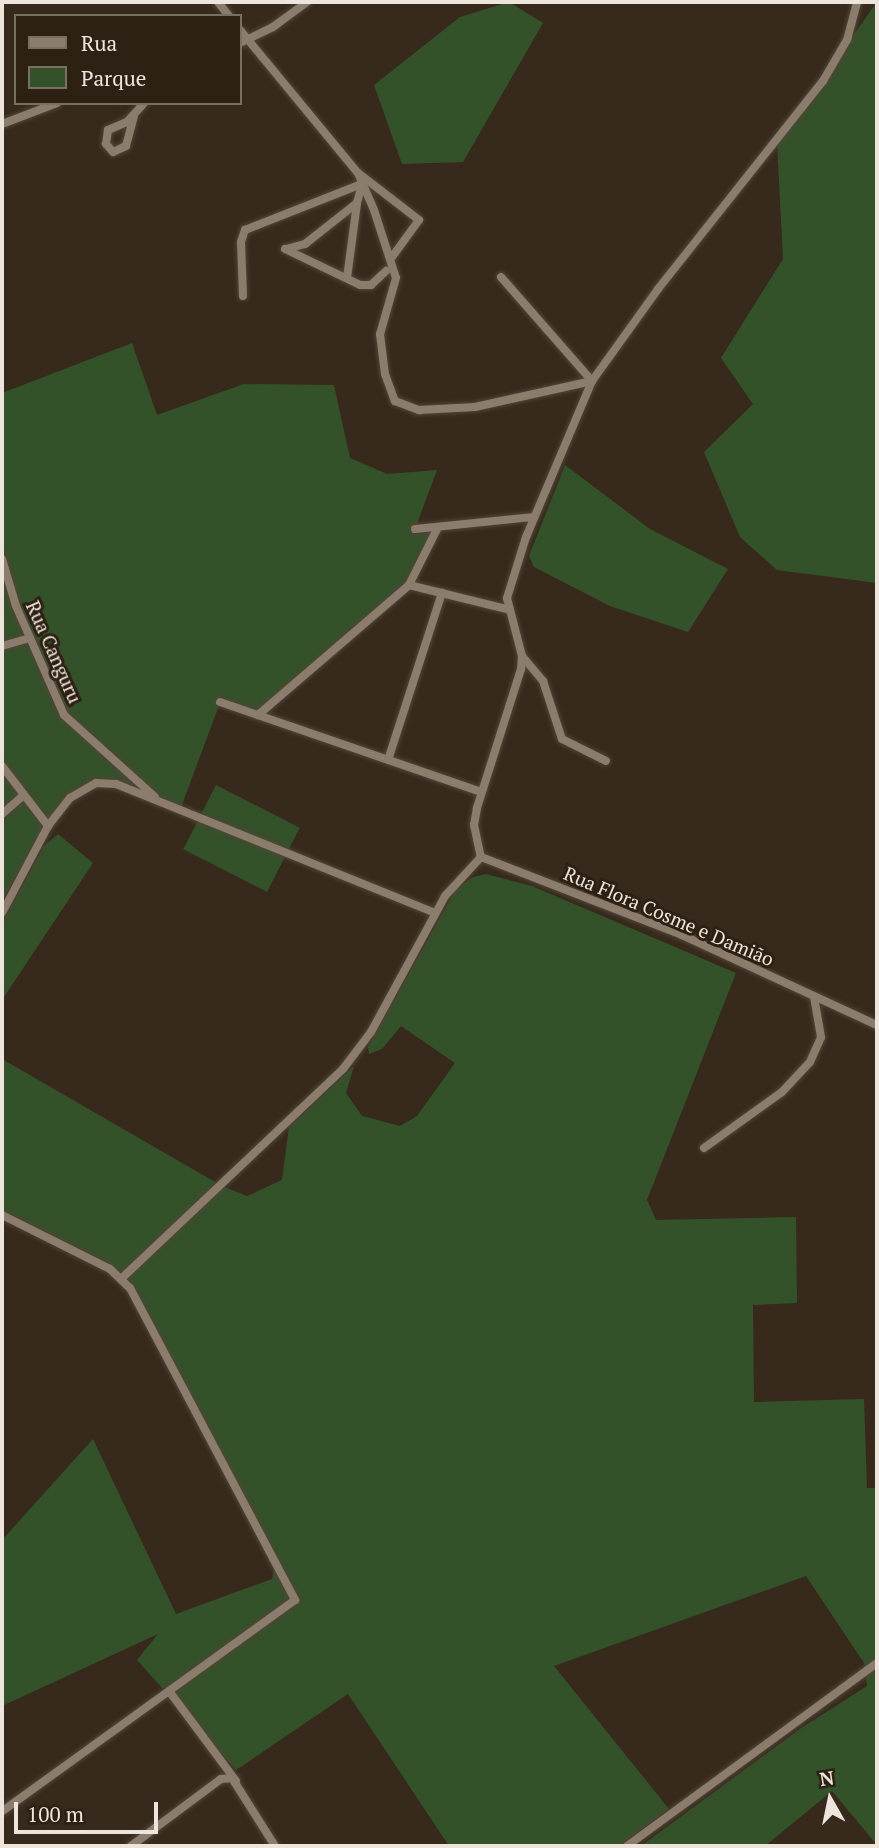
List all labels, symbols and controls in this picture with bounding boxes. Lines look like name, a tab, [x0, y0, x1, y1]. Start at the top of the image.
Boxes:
legend	[14, 14, 242, 105]
text: Rua	[81, 29, 117, 57]
text: Parque	[81, 64, 146, 92]
street label: Rua Canguru	[21, 597, 87, 707]
street label: Rua Flora Cosme e Damião	[561, 861, 777, 971]
north arrow	[795, 1764, 865, 1834]
text: N	[818, 1764, 836, 1791]
scale bar	[18, 1788, 161, 1832]
text: 100 m	[27, 1800, 84, 1828]

